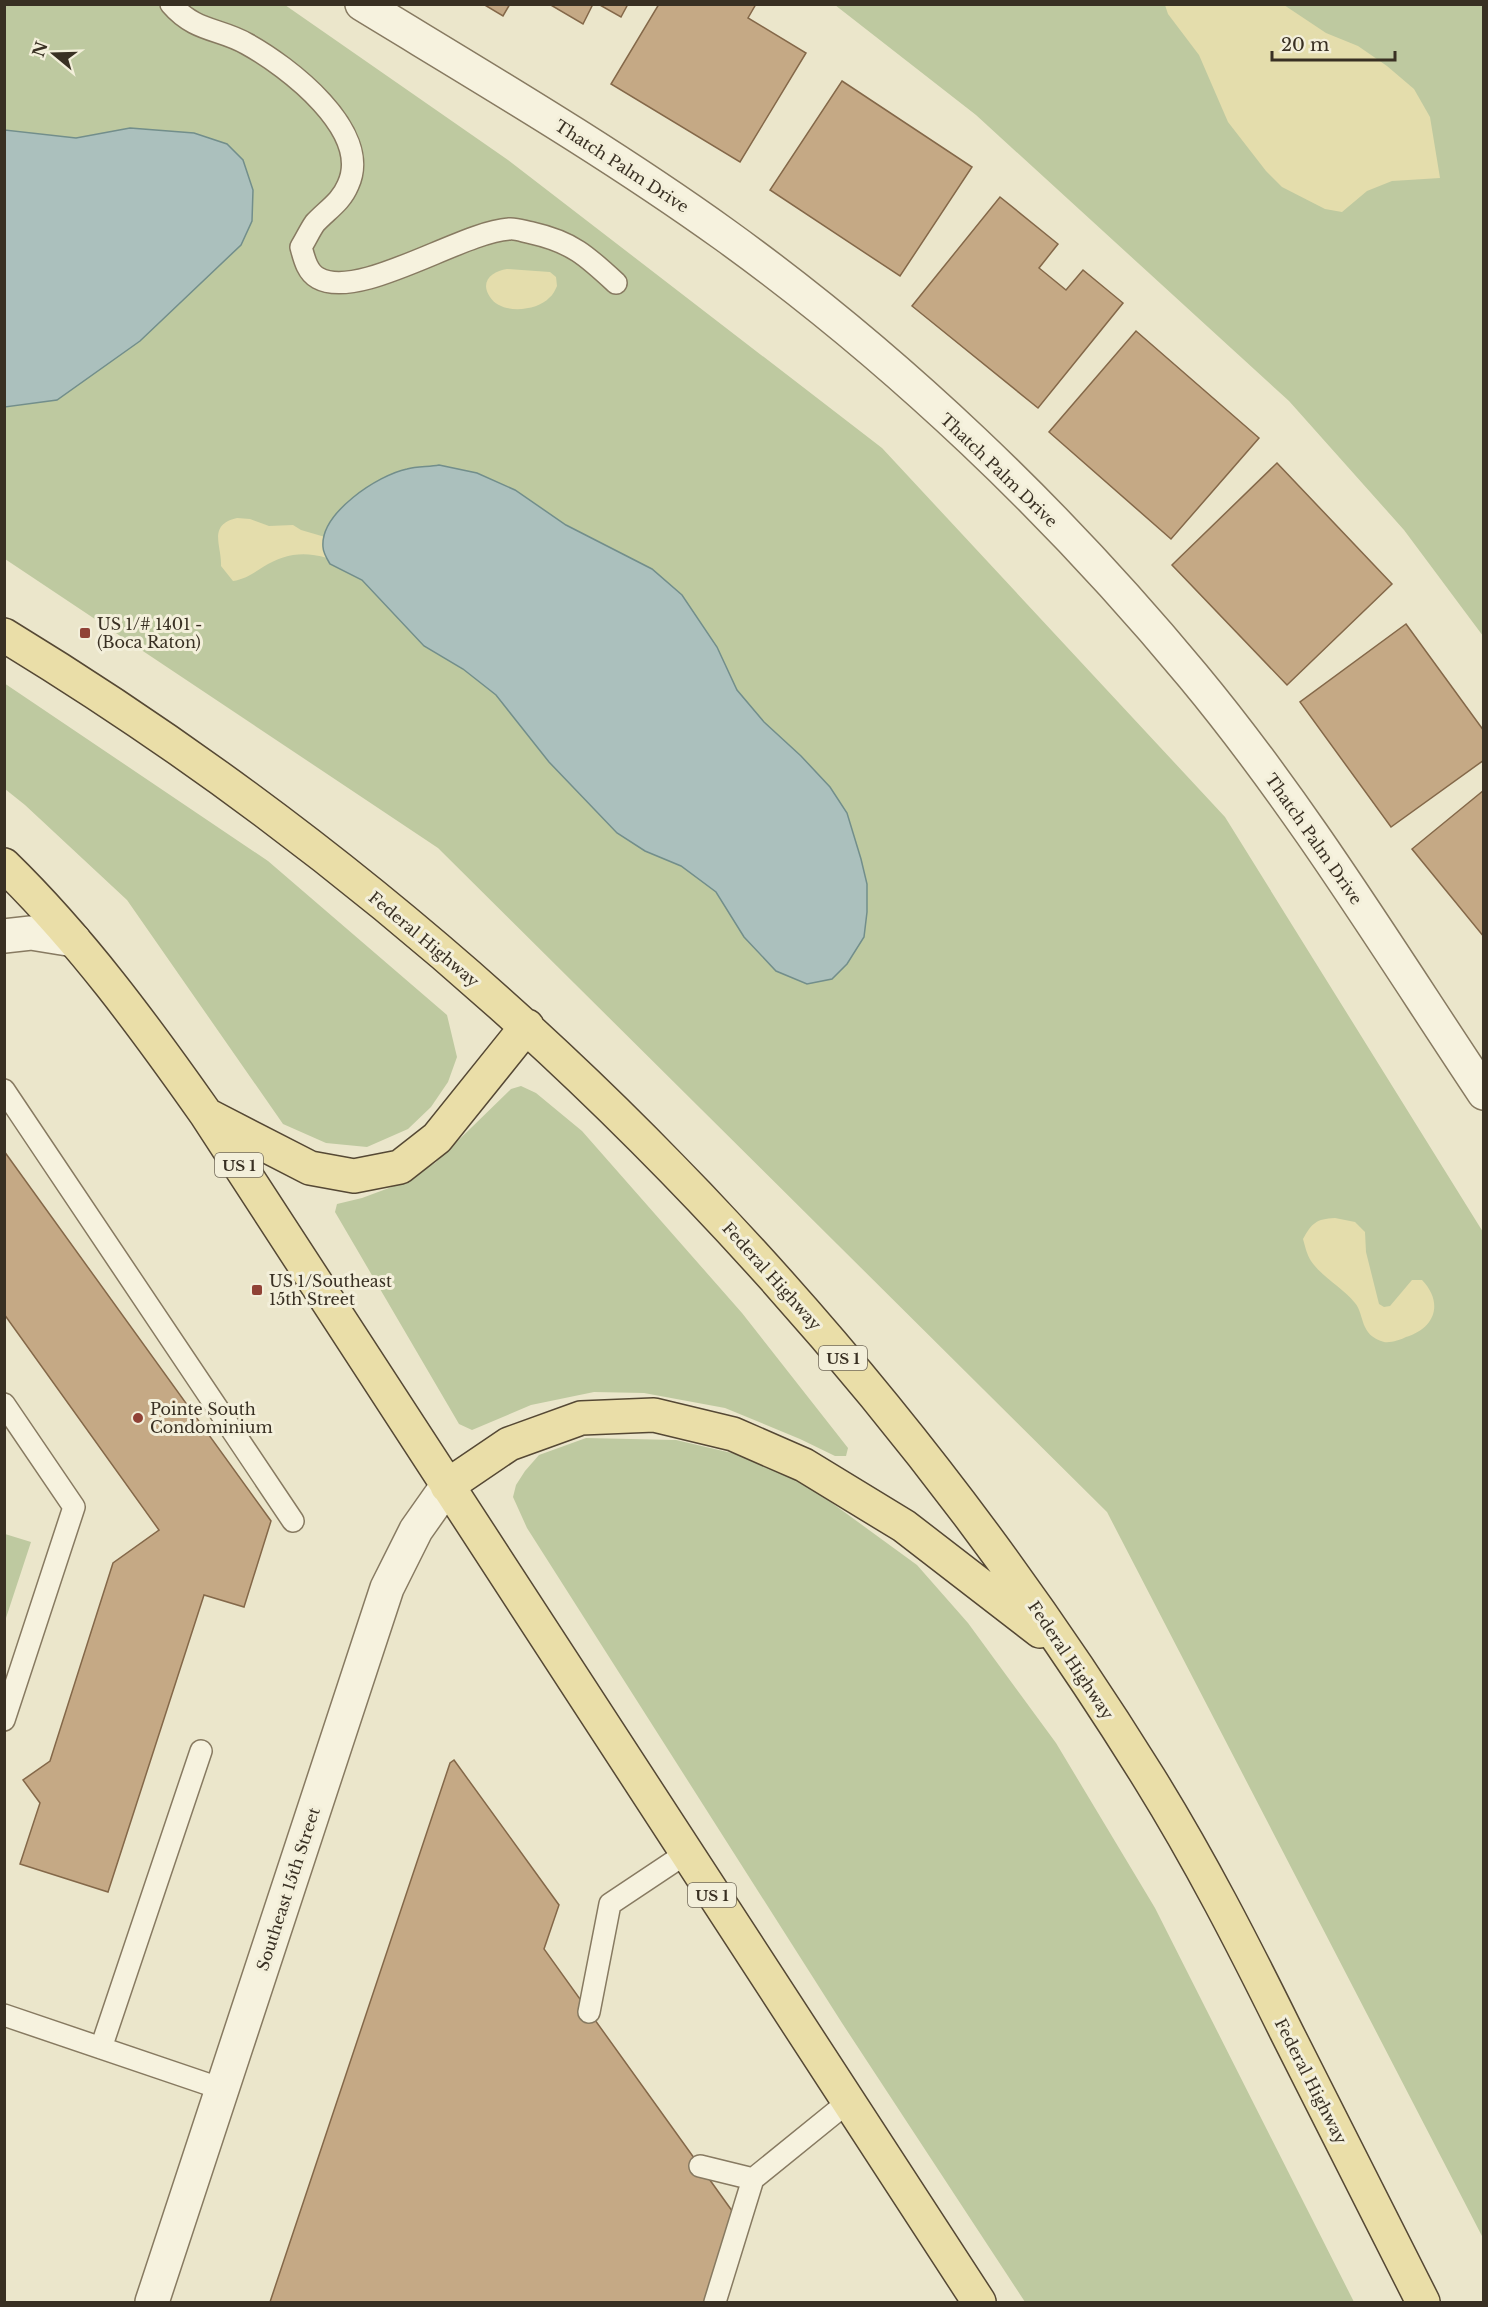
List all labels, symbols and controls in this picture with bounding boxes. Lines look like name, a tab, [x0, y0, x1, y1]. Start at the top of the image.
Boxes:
north arrow	[24, 24, 84, 84]
scale bar	[1272, 24, 1395, 62]
text: 20 m	[1281, 34, 1329, 56]
text: N	[28, 39, 52, 59]
street label: Thatch Palm Drive	[551, 115, 693, 217]
street label: Thatch Palm Drive	[936, 409, 1062, 531]
place label: US 1/# 1401 - (Boca Raton)	[97, 614, 202, 652]
marker: US 1/# 1401 - (Boca Raton)	[78, 626, 92, 640]
street label: Thatch Palm Drive	[1261, 770, 1367, 908]
street label: Federal Highway	[365, 887, 484, 992]
road number: US 1	[215, 1153, 263, 1177]
street label: Federal Highway	[718, 1218, 826, 1335]
place label: US 1/Southeast 15th Street	[269, 1271, 392, 1309]
marker: US 1/Southeast 15th Street	[250, 1283, 264, 1297]
road number: US 1	[819, 1346, 867, 1370]
place label: Pointe South Condominium	[150, 1399, 273, 1437]
marker: Pointe South Condominium	[131, 1411, 145, 1425]
street label: Federal Highway	[1024, 1597, 1118, 1724]
street label: Southeast 15th Street	[252, 1805, 324, 1973]
road number: US 1	[688, 1883, 736, 1907]
street label: Federal Highway	[1271, 2015, 1352, 2148]

